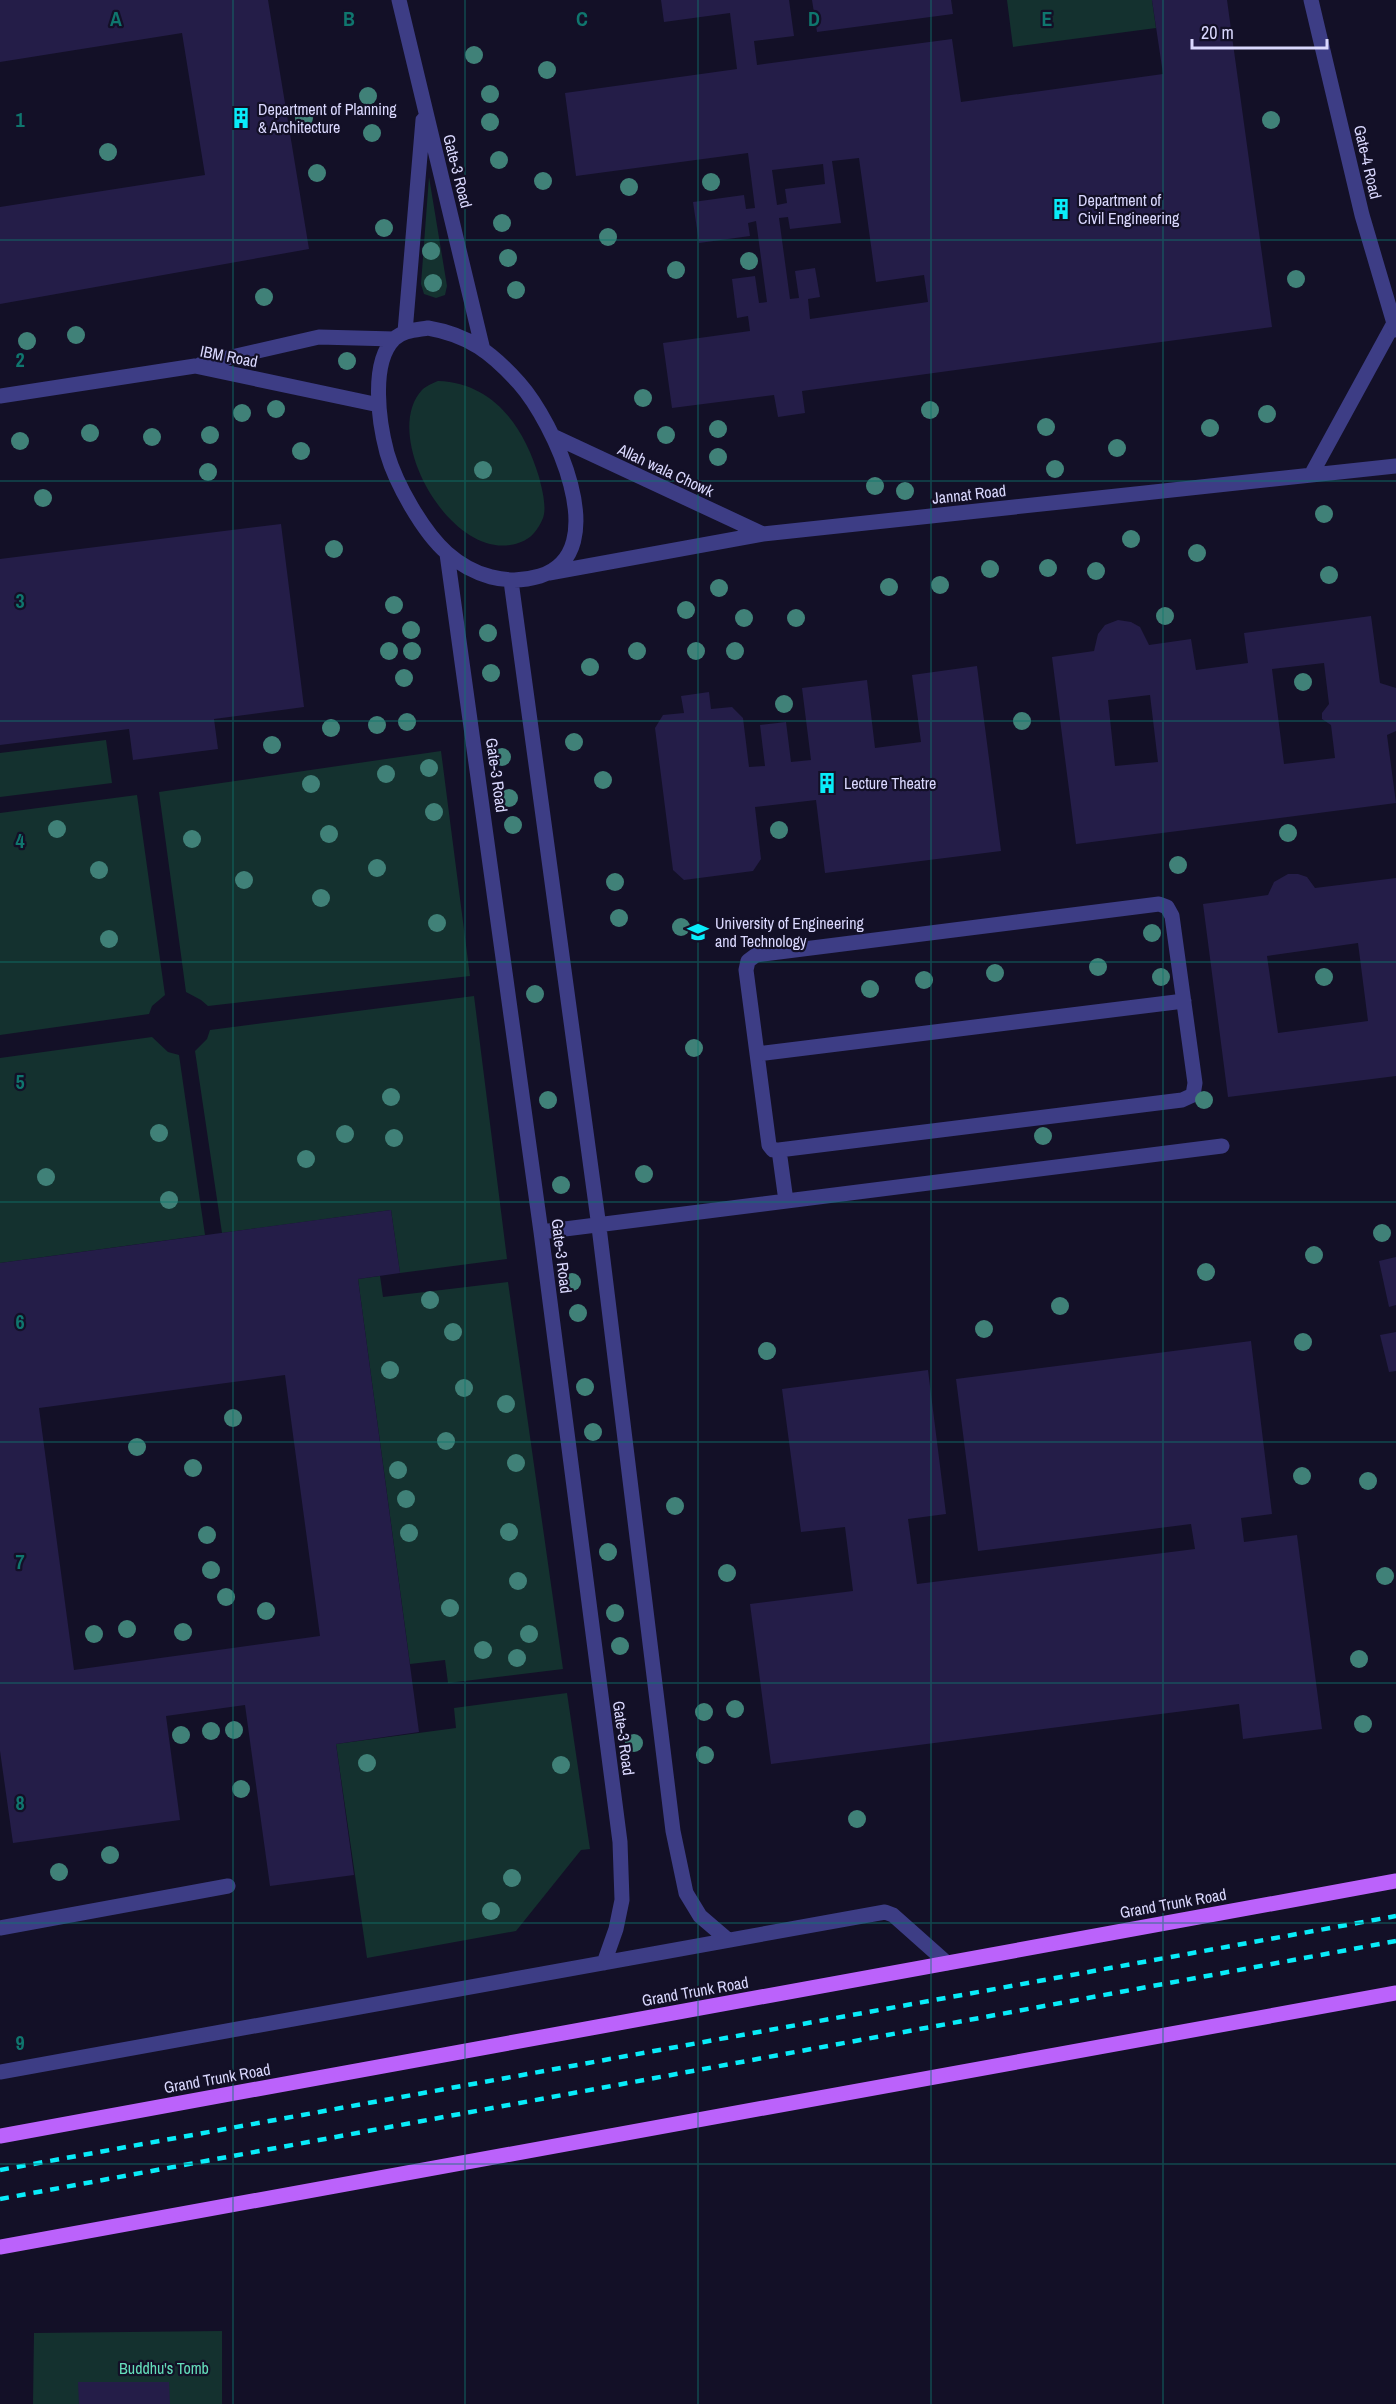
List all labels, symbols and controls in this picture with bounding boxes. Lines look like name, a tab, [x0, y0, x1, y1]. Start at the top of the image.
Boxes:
text: A	[110, 5, 122, 32]
text: B	[343, 5, 355, 32]
text: C	[576, 5, 588, 32]
text: D	[808, 5, 820, 32]
text: E	[1042, 5, 1053, 32]
scale bar	[1192, 12, 1327, 50]
text: 20 m	[1201, 20, 1234, 45]
place label: Department of Planning & Architecture	[258, 98, 397, 138]
text: 1	[15, 106, 25, 133]
building icon: Department of Planning & Architecture	[229, 106, 253, 130]
street label: Gate-4 Road	[1349, 123, 1387, 201]
street label: Gate-3 Road	[438, 132, 478, 210]
place label: Department of Civil Engineering	[1078, 189, 1180, 229]
building icon: Department of Civil Engineering	[1049, 197, 1073, 221]
street label: IBM Road	[198, 340, 260, 372]
text: 2	[15, 346, 25, 373]
street label: Allah wala Chowk	[614, 438, 718, 502]
street label: Jannat Road	[931, 479, 1007, 509]
text: 3	[15, 587, 25, 614]
street label: Gate-3 Road	[481, 736, 513, 814]
building icon: Lecture Theatre	[815, 771, 839, 795]
place label: Lecture Theatre	[844, 772, 936, 794]
text: 4	[15, 827, 25, 854]
place label: University of Engineering and Technology	[715, 912, 864, 952]
school or university icon: University of Engineering and Technology	[686, 920, 710, 944]
text: 5	[15, 1068, 25, 1095]
street label: Gate-3 Road	[547, 1217, 577, 1295]
text: 6	[15, 1308, 25, 1335]
text: 7	[15, 1548, 25, 1575]
street label: Gate-3 Road	[608, 1699, 640, 1777]
text: 8	[15, 1789, 25, 1816]
street label: Grand Trunk Road	[1118, 1883, 1228, 1923]
street label: Grand Trunk Road	[640, 1971, 750, 2011]
text: 9	[15, 2029, 25, 2056]
street label: Grand Trunk Road	[162, 2058, 272, 2098]
park label: Buddhu's Tomb	[119, 2357, 209, 2379]

